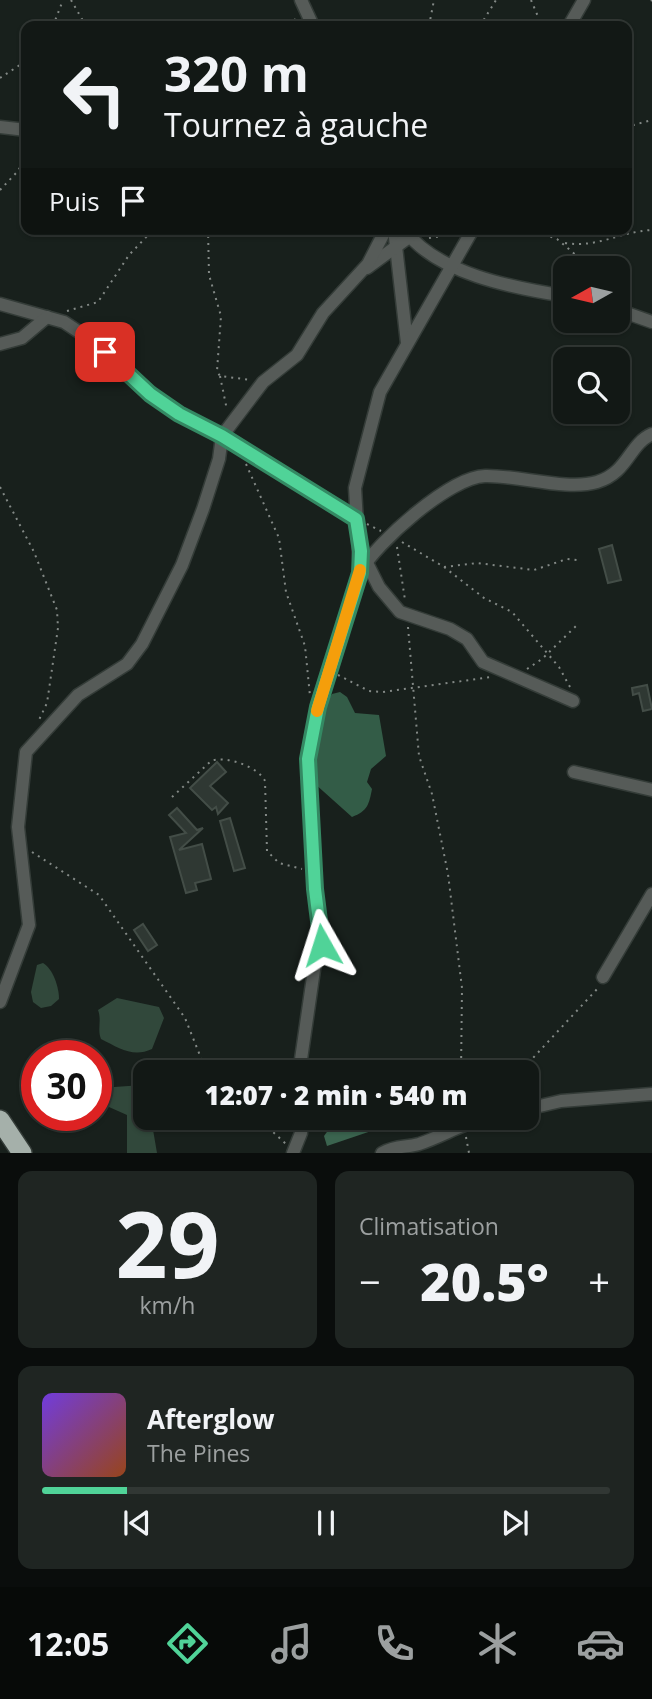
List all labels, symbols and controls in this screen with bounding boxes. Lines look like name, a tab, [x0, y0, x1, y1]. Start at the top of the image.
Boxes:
text: 320 m	[164, 40, 309, 106]
icon: left	[49, 49, 140, 140]
text: Tournez à gauche	[164, 103, 428, 146]
icon: arrive	[114, 182, 152, 220]
text: Puis	[49, 183, 100, 219]
north arrow	[553, 256, 630, 332]
map controls	[553, 256, 630, 424]
pin	[75, 322, 135, 382]
icon: arrive	[86, 333, 124, 371]
button: search	[553, 347, 630, 424]
position arrow	[285, 908, 359, 982]
speed limit sign: 30	[21, 1040, 112, 1131]
text: 12:07 · 2 min · 540 m	[205, 1077, 467, 1113]
text: 29	[115, 1181, 220, 1305]
text: Climatisation	[359, 1210, 499, 1242]
text: 20.5°	[420, 1245, 549, 1316]
text: −	[359, 1255, 381, 1307]
text: +	[588, 1255, 610, 1307]
text: km/h	[140, 1289, 195, 1321]
text: Afterglow	[147, 1401, 274, 1437]
text: The Pines	[147, 1437, 250, 1469]
icon: previous	[118, 1504, 156, 1542]
icon: pause	[307, 1504, 345, 1542]
icon: next	[496, 1504, 534, 1542]
icon: directions	[163, 1619, 212, 1668]
icon: music	[267, 1619, 316, 1668]
icon: phone	[370, 1619, 419, 1668]
icon: climate	[473, 1619, 522, 1668]
icon: car	[576, 1619, 625, 1668]
text: 12:05	[27, 1622, 109, 1665]

